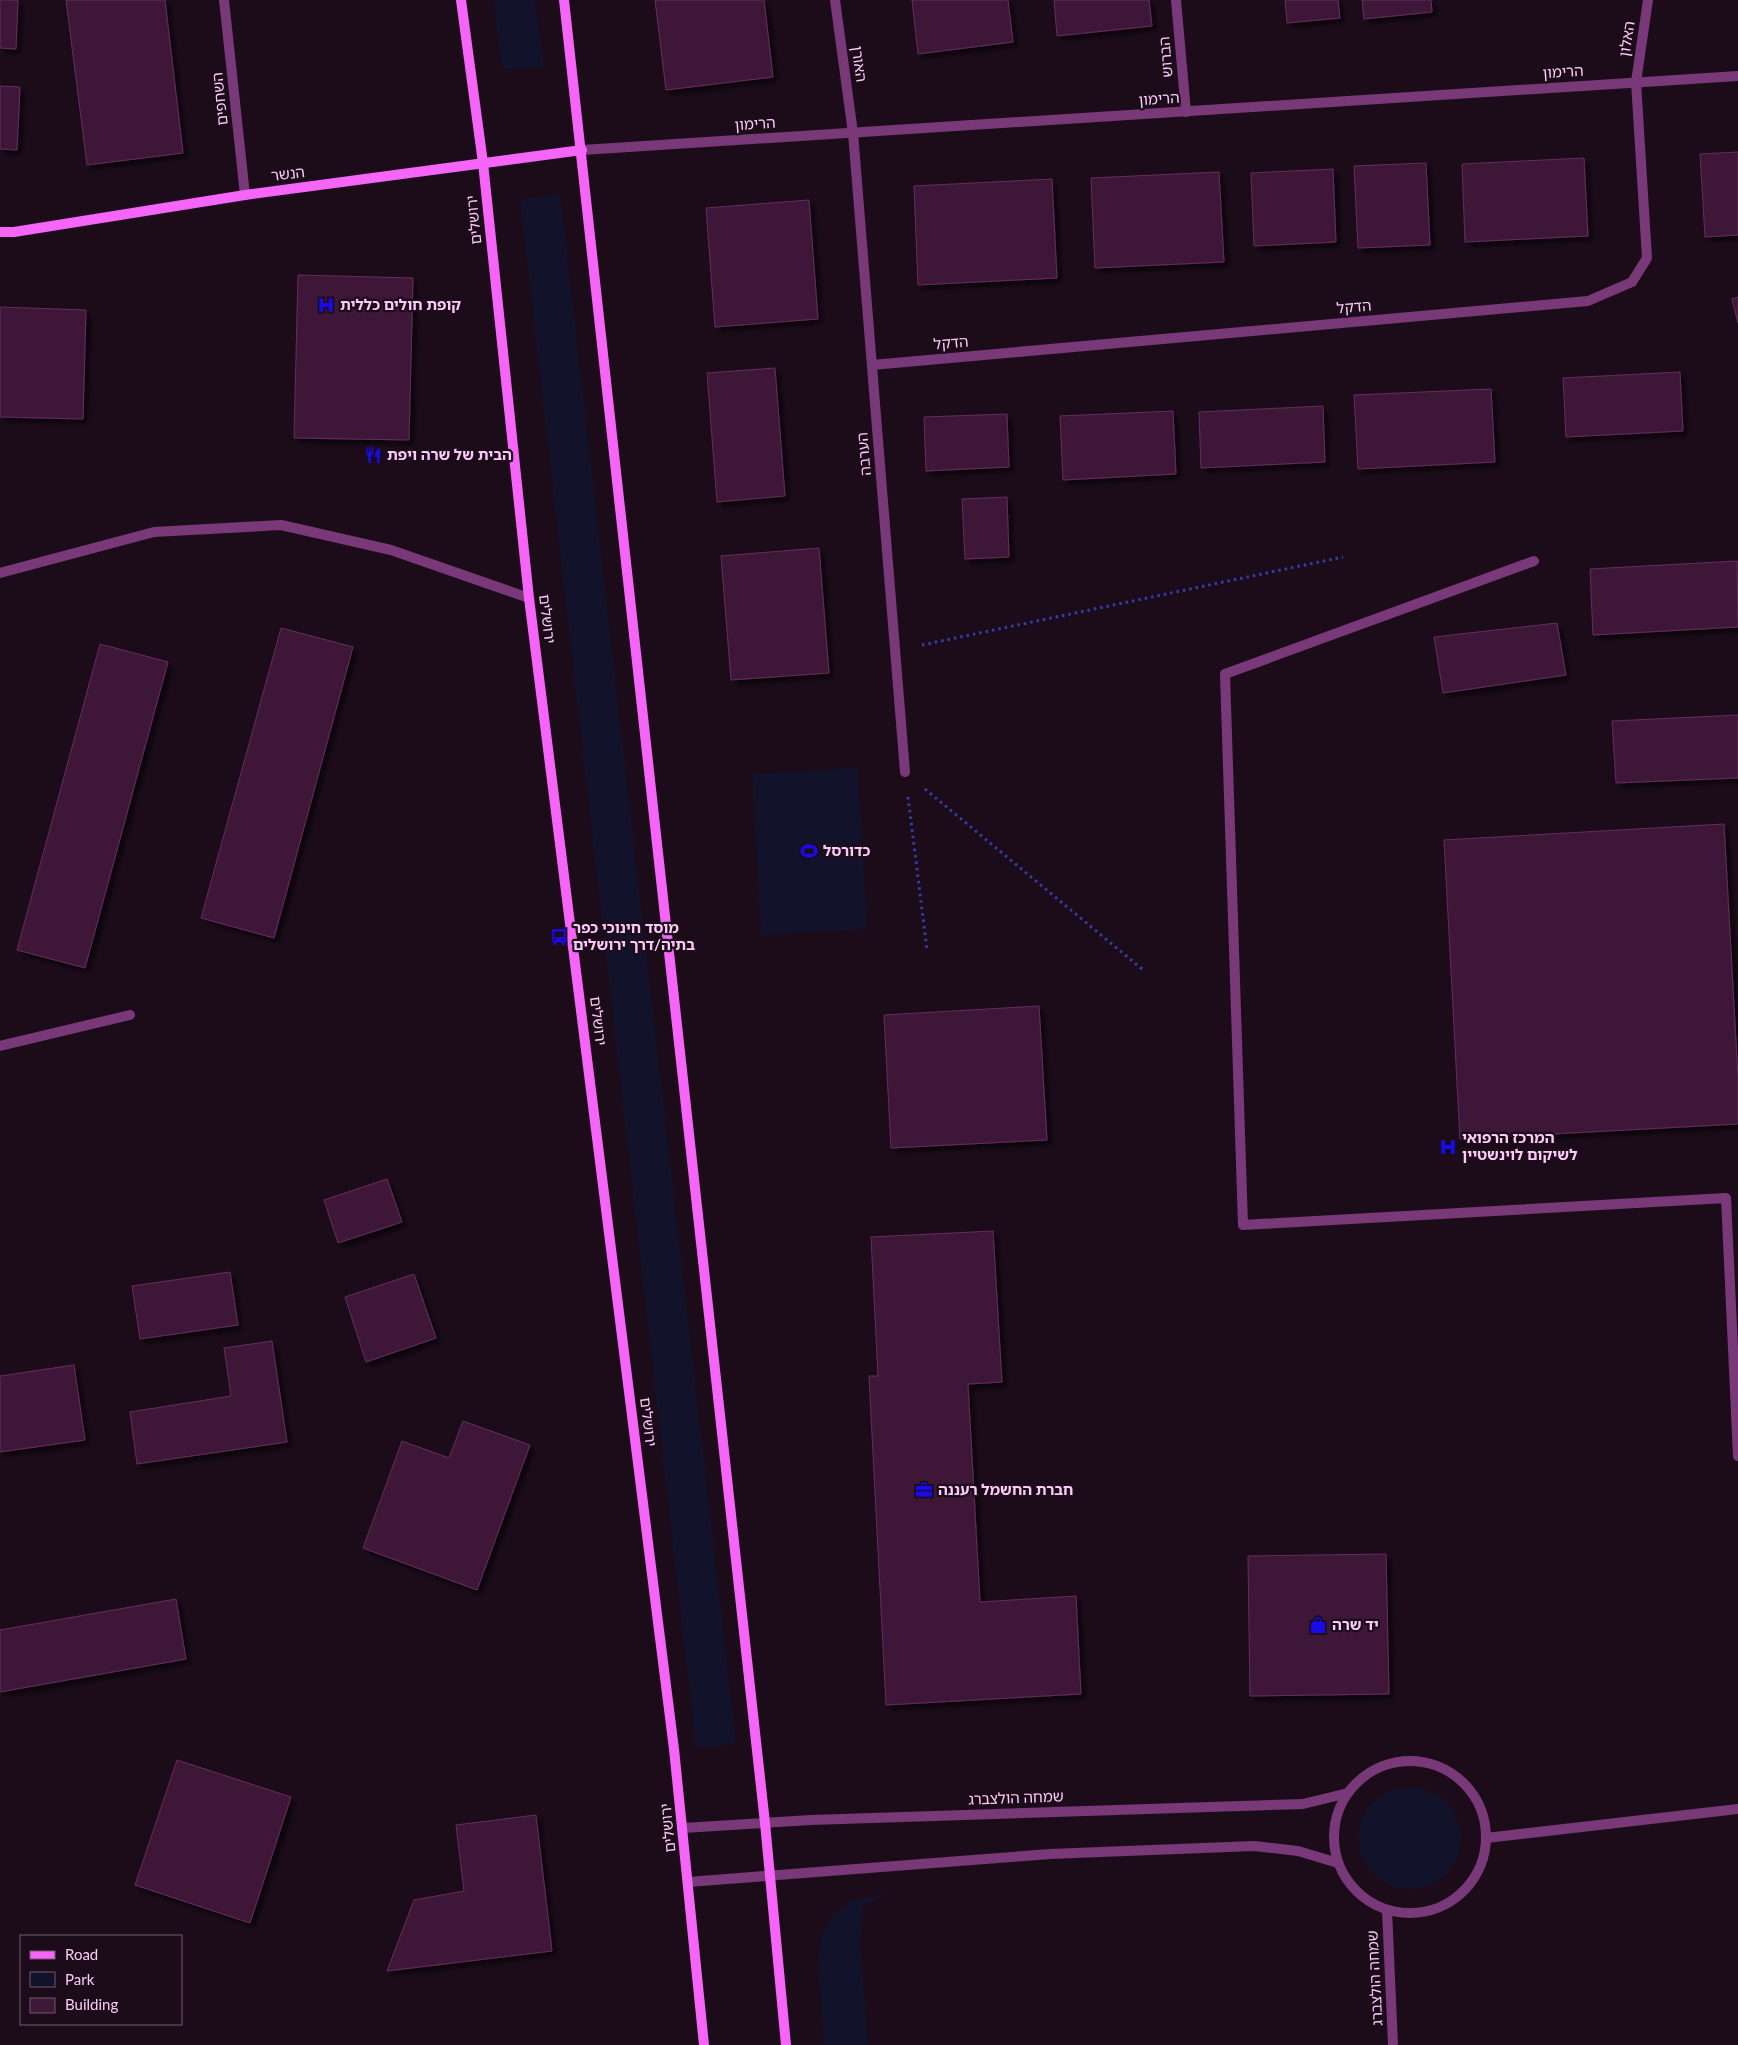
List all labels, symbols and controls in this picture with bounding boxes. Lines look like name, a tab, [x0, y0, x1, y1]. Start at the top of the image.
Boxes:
street label: האלון	[1614, 20, 1638, 58]
street label: הברוש	[1154, 36, 1176, 78]
street label: האורן	[849, 45, 871, 83]
street label: הרימון	[1542, 61, 1584, 81]
street label: השחפים	[207, 72, 231, 127]
street label: הרימון	[1138, 88, 1180, 108]
street label: הרימון	[734, 113, 776, 133]
street label: הנשר	[270, 162, 306, 184]
street label: ירושלים	[461, 195, 485, 246]
hospital icon: קופת חולים כללית	[316, 295, 336, 315]
place label: קופת חולים כללית	[340, 295, 461, 313]
street label: הדקל	[1336, 296, 1372, 316]
street label: הדקל	[933, 332, 969, 352]
street label: הערבה	[852, 432, 874, 477]
restaurant icon: הבית של שרה ויפת	[363, 445, 383, 465]
place label: הבית של שרה ויפת	[387, 445, 512, 463]
street label: ירושלים	[536, 593, 560, 645]
sports icon: כדורסל	[799, 841, 819, 861]
place label: כדורסל	[823, 841, 871, 859]
place label: מוסד חינוכי כפר בתיה/דרך ירושלים	[573, 918, 695, 953]
bus stop icon: מוסד חינוכי כפר בתיה/דרך ירושלים	[549, 927, 569, 947]
street label: ירושלים	[587, 995, 611, 1047]
place label: המרכז הרפואי לשיקום לוינשטיין	[1462, 1128, 1577, 1163]
hospital icon: המרכז הרפואי לשיקום לוינשטיין	[1438, 1137, 1458, 1157]
street label: ירושלים	[637, 1396, 661, 1448]
office icon: חברת החשמל רעננה	[914, 1480, 934, 1500]
place label: חברת החשמל רעננה	[938, 1480, 1073, 1498]
shop icon: יד שרה	[1308, 1615, 1328, 1635]
place label: יד שרה	[1332, 1615, 1379, 1633]
street label: שמחה הולצברג	[968, 1786, 1064, 1808]
street label: ירושלים	[655, 1803, 679, 1854]
street label: שמחה הולצברג	[1363, 1930, 1385, 2026]
legend	[20, 1935, 182, 2025]
text: Road	[65, 1945, 98, 1963]
text: Park	[65, 1970, 95, 1988]
text: Building	[65, 1995, 118, 2013]

